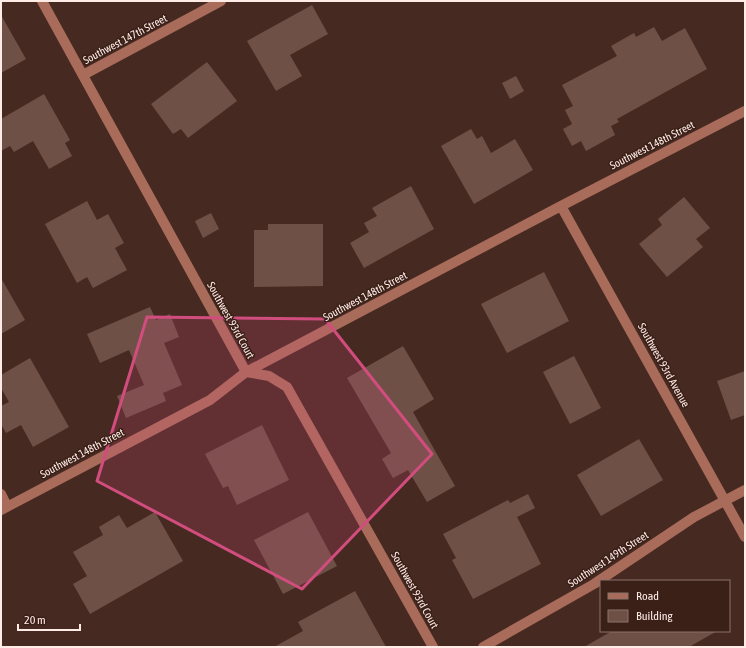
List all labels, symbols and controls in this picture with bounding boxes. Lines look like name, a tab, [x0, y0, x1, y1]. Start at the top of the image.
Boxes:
street label: Southwest 147th Street	[81, 12, 169, 66]
street label: Southwest 148th Street	[608, 118, 696, 172]
street label: Southwest 148th Street	[321, 269, 409, 323]
street label: Southwest 93rd Court	[205, 280, 257, 360]
street label: Southwest 93rd Avenue	[636, 321, 692, 409]
street label: Southwest 148th Street	[38, 426, 126, 480]
street label: Southwest 149th Street	[566, 529, 650, 589]
street label: Southwest 93rd Court	[389, 550, 441, 630]
legend	[600, 580, 730, 632]
text: Road	[636, 589, 659, 603]
scale bar	[18, 606, 80, 632]
text: Building	[636, 609, 674, 623]
text: 20 m	[24, 613, 46, 627]

